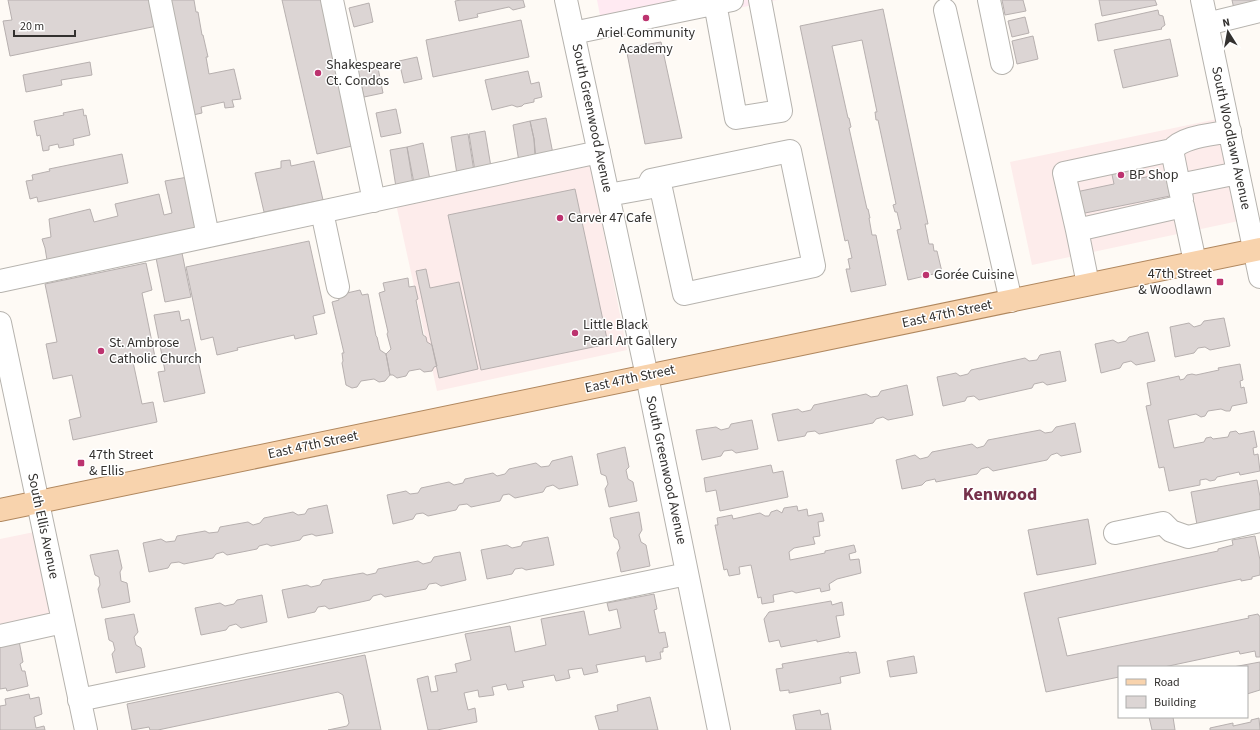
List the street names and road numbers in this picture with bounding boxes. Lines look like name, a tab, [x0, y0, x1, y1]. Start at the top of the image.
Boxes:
street label: South Greenwood Avenue	[566, 42, 618, 194]
street label: South Woodlawn Avenue	[1206, 64, 1256, 212]
street label: East 47th Street	[900, 295, 994, 333]
street label: East 47th Street	[583, 360, 677, 398]
street label: South Greenwood Avenue	[640, 394, 692, 546]
street label: East 47th Street	[266, 426, 360, 464]
street label: South Ellis Avenue	[22, 471, 64, 581]

